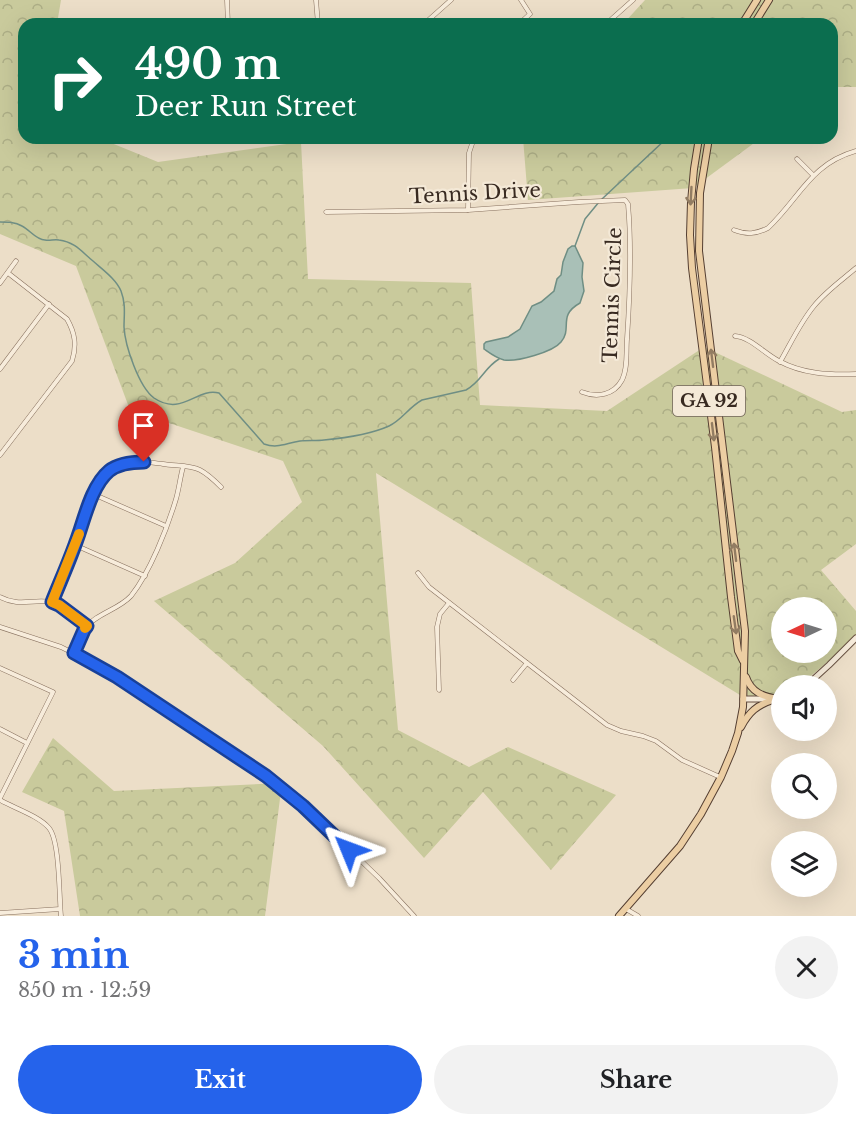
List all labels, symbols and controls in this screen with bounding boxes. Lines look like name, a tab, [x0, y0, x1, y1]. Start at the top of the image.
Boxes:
text: 490 m	[135, 38, 281, 90]
icon: right	[36, 42, 114, 120]
text: Deer Run Street	[135, 90, 357, 123]
street label: Tennis Drive	[409, 178, 541, 208]
one-way arrow	[685, 185, 696, 205]
street label: Tennis Circle	[598, 227, 626, 363]
one-way arrow	[706, 349, 717, 369]
road number: GA 92	[673, 386, 745, 416]
pin	[118, 400, 169, 462]
icon: arrive	[127, 409, 160, 442]
one-way arrow	[708, 421, 719, 441]
one-way arrow	[729, 542, 740, 562]
north arrow	[771, 597, 837, 663]
map controls	[771, 597, 837, 897]
one-way arrow	[730, 615, 741, 635]
button: sound	[771, 675, 837, 741]
button: search	[771, 753, 837, 819]
position arrow	[317, 818, 381, 882]
button: layers	[771, 831, 837, 897]
text: 3 min	[18, 933, 130, 978]
button: close	[775, 936, 838, 999]
text: 850 m · 12:59	[18, 978, 151, 1002]
button: Exit	[18, 1045, 422, 1114]
button: Share	[434, 1045, 838, 1114]

